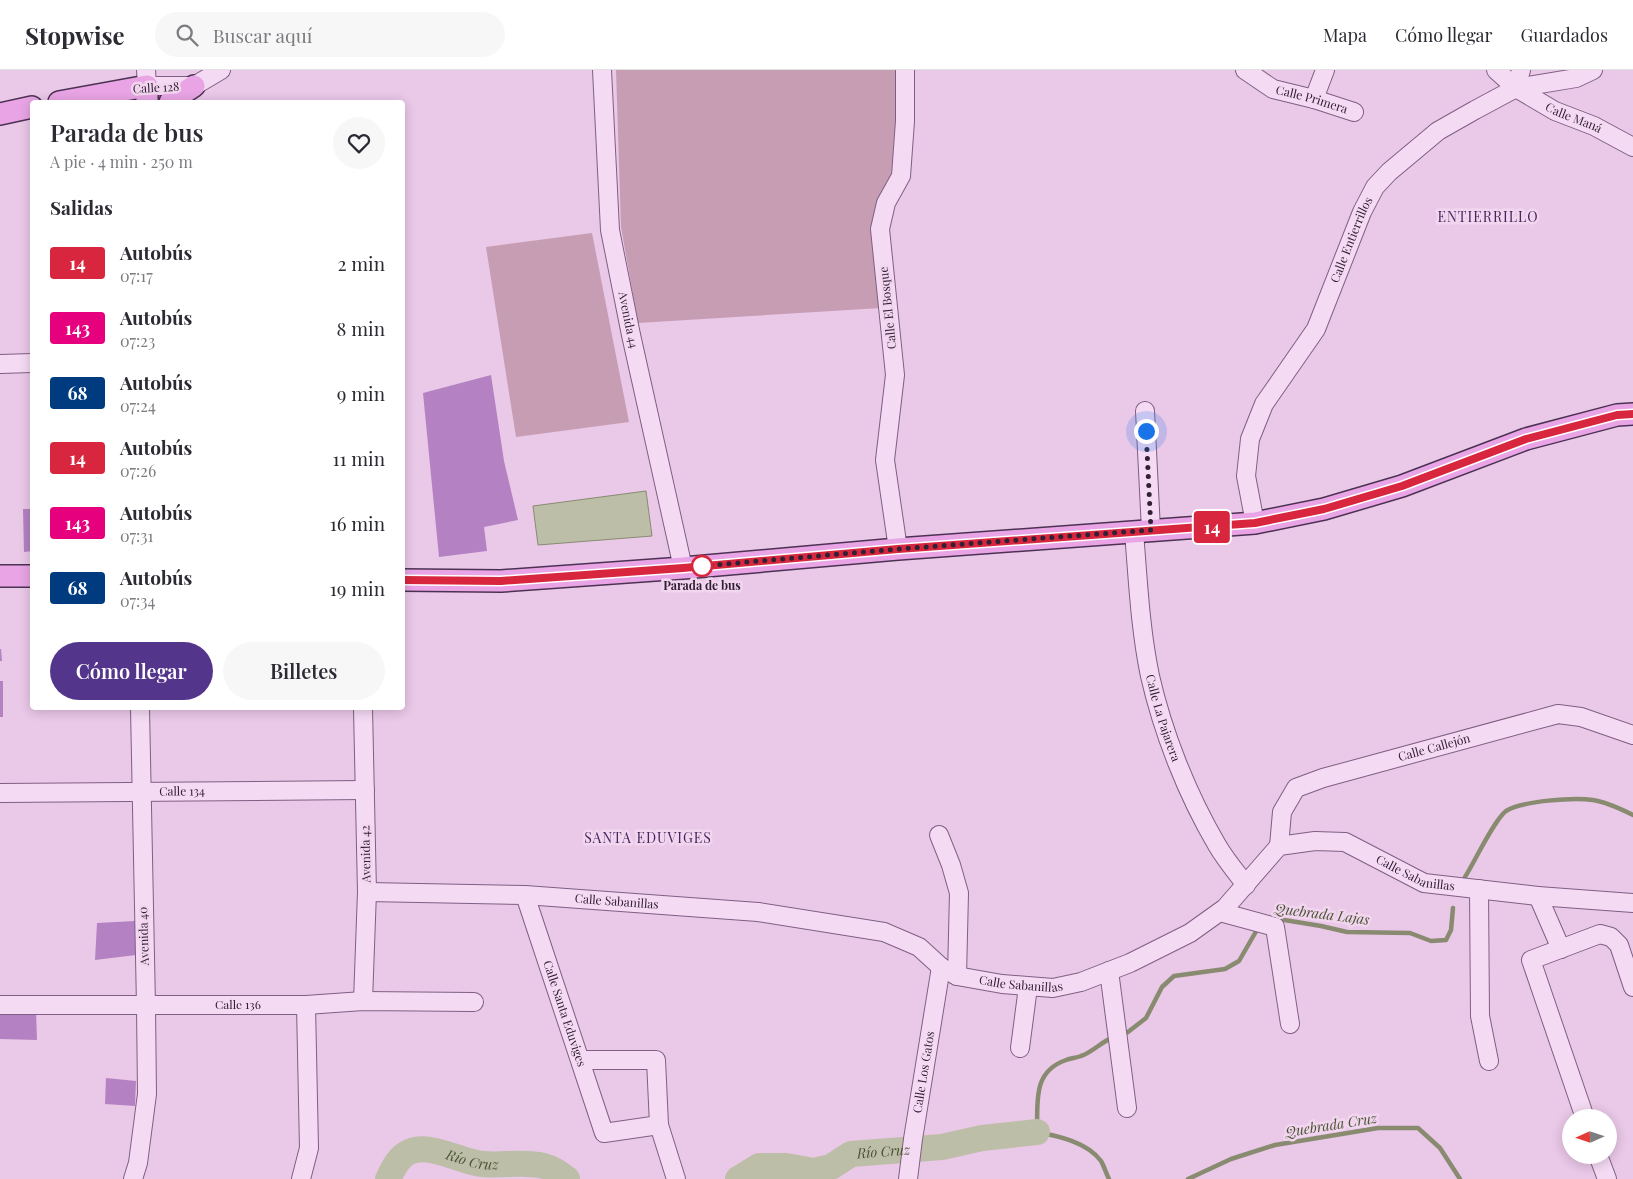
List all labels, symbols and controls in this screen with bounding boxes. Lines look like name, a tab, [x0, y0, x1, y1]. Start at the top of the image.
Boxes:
search box	[155, 12, 505, 57]
text: Stopwise	[25, 19, 125, 51]
icon: search	[173, 21, 201, 49]
text: Buscar aquí	[213, 22, 312, 48]
text: Mapa	[1323, 23, 1367, 47]
text: Cómo llegar	[1395, 23, 1492, 47]
text: Guardados	[1520, 23, 1608, 47]
street label: Calle 128	[132, 78, 180, 96]
street label: Calle Primera	[1274, 81, 1350, 116]
street label: Calle Maná	[1543, 98, 1605, 136]
text: Parada de bus	[50, 116, 204, 148]
button: heart	[333, 117, 385, 169]
text: A pie · 4 min · 250 m	[50, 151, 193, 172]
text: Salidas	[50, 194, 113, 220]
street label: Calle Entierrillos	[1326, 194, 1376, 285]
district label: ENTIERRILLO	[1437, 207, 1539, 226]
text: Autobús	[120, 239, 192, 265]
text: 2 min	[337, 250, 385, 276]
text: 14	[69, 251, 86, 275]
text: 07:17	[120, 265, 153, 286]
street label: Calle El Bosque	[875, 266, 899, 350]
street label: Avenida 44	[615, 289, 643, 350]
text: Autobús	[120, 304, 192, 330]
text: 8 min	[337, 315, 385, 341]
text: 143	[65, 316, 90, 340]
text: 07:23	[120, 330, 155, 351]
text: Autobús	[120, 369, 192, 395]
text: 9 min	[337, 380, 385, 406]
text: 68	[67, 381, 88, 405]
text: 07:24	[120, 395, 156, 416]
your location	[1134, 419, 1159, 444]
text: Autobús	[120, 434, 192, 460]
text: 11 min	[332, 445, 385, 471]
text: 14	[69, 446, 86, 470]
text: 07:26	[120, 460, 156, 481]
text: Autobús	[120, 499, 192, 525]
text: 16 min	[330, 510, 385, 536]
text: 143	[65, 511, 90, 535]
line badge: 14	[1190, 511, 1234, 543]
text: 14	[1204, 515, 1220, 539]
text: 07:31	[120, 525, 154, 546]
marker: Parada de bus	[691, 555, 713, 577]
text: Autobús	[120, 564, 192, 590]
text: 19 min	[330, 575, 385, 601]
text: 68	[67, 576, 88, 600]
place label: Parada de bus	[663, 577, 741, 593]
text: 07:34	[120, 590, 155, 611]
button: Cómo llegar	[50, 642, 213, 700]
button: Billetes	[223, 642, 385, 700]
street label: Calle La Pajarera	[1143, 673, 1185, 764]
street label: Calle Callejón	[1396, 729, 1472, 764]
street label: Calle 134	[159, 782, 205, 799]
street label: Avenida 42	[356, 825, 374, 884]
district label: SANTA EDUVIGES	[584, 828, 712, 847]
street label: Calle Sabanillas	[1374, 850, 1456, 893]
street label: Calle Sabanillas	[574, 890, 659, 912]
water label: Quebrada Lajas	[1273, 898, 1371, 929]
street label: Avenida 40	[134, 906, 152, 967]
street label: Calle Santa Eduviges	[540, 958, 590, 1069]
street label: Calle Sabanillas	[978, 971, 1064, 995]
street label: Calle 136	[215, 996, 261, 1012]
street label: Calle Los Gatos	[908, 1030, 937, 1114]
water label: Quebrada Cruz	[1283, 1108, 1379, 1141]
north arrow	[1562, 1109, 1618, 1164]
map controls	[1562, 1109, 1617, 1164]
water label: Río Cruz	[855, 1139, 912, 1163]
water label: Río Cruz	[443, 1144, 499, 1174]

